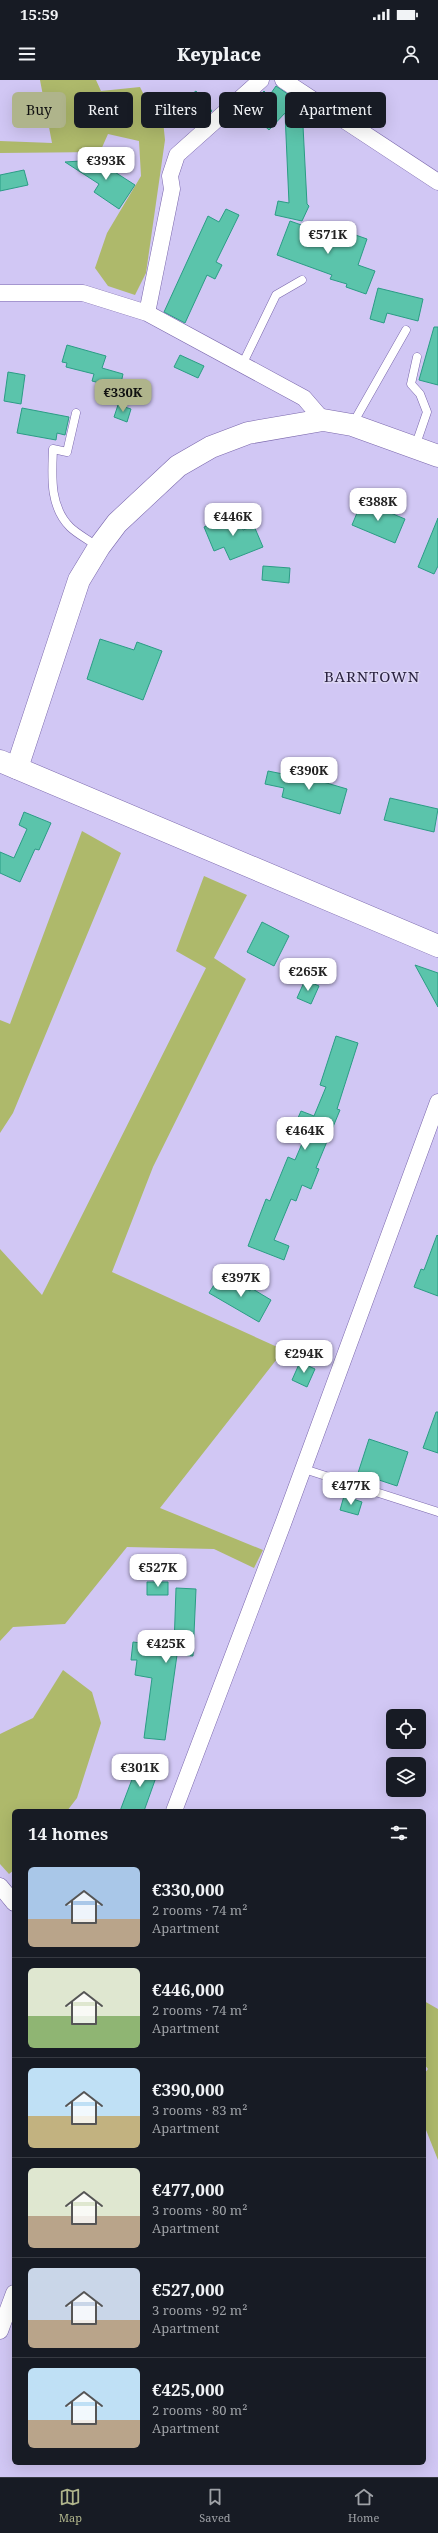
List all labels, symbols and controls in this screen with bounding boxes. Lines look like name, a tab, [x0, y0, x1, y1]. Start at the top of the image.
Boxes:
text: 15:59	[20, 4, 58, 24]
text: Keyplace	[177, 42, 261, 66]
icon: menu	[16, 43, 38, 65]
icon: person	[400, 43, 422, 65]
chip: Buy	[12, 92, 66, 128]
chip: Rent	[74, 92, 133, 128]
chip: Filters	[141, 92, 211, 128]
chip: New	[219, 92, 277, 128]
chip: Apartment	[285, 92, 386, 128]
pin: €393K	[78, 147, 134, 181]
text: €393K	[87, 151, 125, 169]
pin: €571K	[300, 221, 356, 255]
text: €571K	[309, 225, 347, 243]
pin: €330K	[95, 379, 151, 413]
text: €330K	[104, 383, 142, 401]
pin: €388K	[350, 488, 406, 522]
text: €388K	[359, 492, 397, 510]
pin: €446K	[205, 503, 261, 537]
text: €446K	[214, 507, 252, 525]
district label: BARNTOWN	[324, 666, 420, 686]
pin: €390K	[281, 757, 337, 791]
text: €390K	[290, 761, 328, 779]
pin: €265K	[280, 958, 336, 992]
text: €265K	[289, 962, 327, 980]
pin: €464K	[277, 1117, 333, 1151]
text: €464K	[286, 1121, 324, 1139]
pin: €397K	[213, 1264, 269, 1298]
text: €397K	[222, 1268, 260, 1286]
pin: €294K	[276, 1340, 332, 1374]
text: €294K	[285, 1344, 323, 1362]
pin: €477K	[323, 1472, 379, 1506]
text: €477K	[332, 1476, 370, 1494]
pin: €527K	[130, 1554, 186, 1588]
text: €527K	[139, 1558, 177, 1576]
pin: €425K	[138, 1630, 194, 1664]
text: €425K	[147, 1634, 185, 1652]
map controls	[386, 1709, 426, 1797]
button: locate	[386, 1709, 426, 1749]
pin: €301K	[112, 1754, 168, 1788]
button: layers	[386, 1757, 426, 1797]
text: €301K	[121, 1758, 159, 1776]
text: 14 homes	[28, 1822, 108, 1845]
icon: filters	[388, 1822, 410, 1844]
text: €330,000	[152, 1878, 224, 1901]
icon: home	[60, 1883, 108, 1931]
text: 2 rooms · 74 m²	[152, 1901, 247, 1919]
text: Apartment	[152, 1919, 219, 1937]
text: €446,000	[152, 1978, 224, 2001]
icon: home	[60, 1984, 108, 2032]
text: 2 rooms · 74 m²	[152, 2001, 247, 2019]
text: Apartment	[152, 2019, 219, 2037]
text: €390,000	[152, 2078, 224, 2101]
icon: home	[60, 2084, 108, 2132]
text: 3 rooms · 83 m²	[152, 2101, 247, 2119]
text: Apartment	[152, 2119, 219, 2137]
text: €477,000	[152, 2178, 224, 2201]
icon: home	[60, 2184, 108, 2232]
text: 3 rooms · 80 m²	[152, 2201, 247, 2219]
text: Apartment	[152, 2219, 219, 2237]
text: €527,000	[152, 2278, 224, 2301]
icon: home	[60, 2284, 108, 2332]
text: 3 rooms · 92 m²	[152, 2301, 247, 2319]
text: Apartment	[152, 2319, 219, 2337]
text: €425,000	[152, 2378, 224, 2401]
icon: home	[60, 2384, 108, 2432]
text: 2 rooms · 80 m²	[152, 2401, 247, 2419]
text: Apartment	[152, 2419, 219, 2437]
tab: Map	[59, 2486, 82, 2525]
tab: Saved	[199, 2486, 231, 2525]
tab: Home	[348, 2486, 379, 2525]

